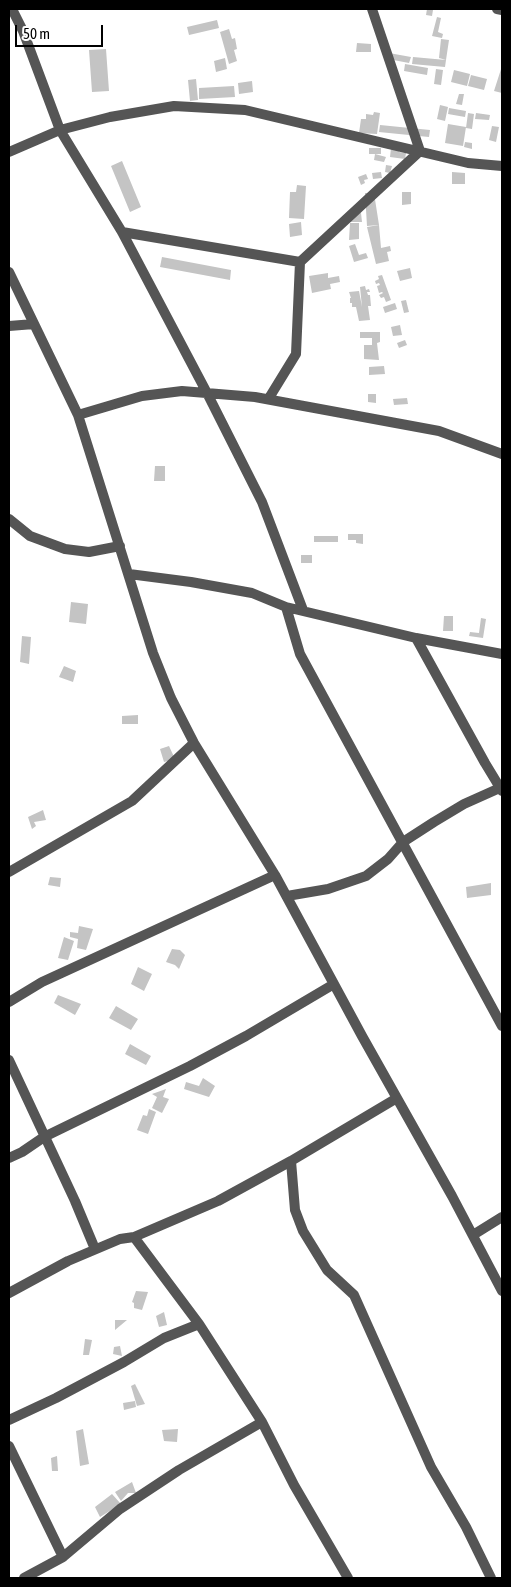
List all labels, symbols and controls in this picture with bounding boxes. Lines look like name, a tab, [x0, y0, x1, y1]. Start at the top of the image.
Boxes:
scale bar	[18, 15, 105, 47]
text: 50 m	[23, 25, 50, 42]

